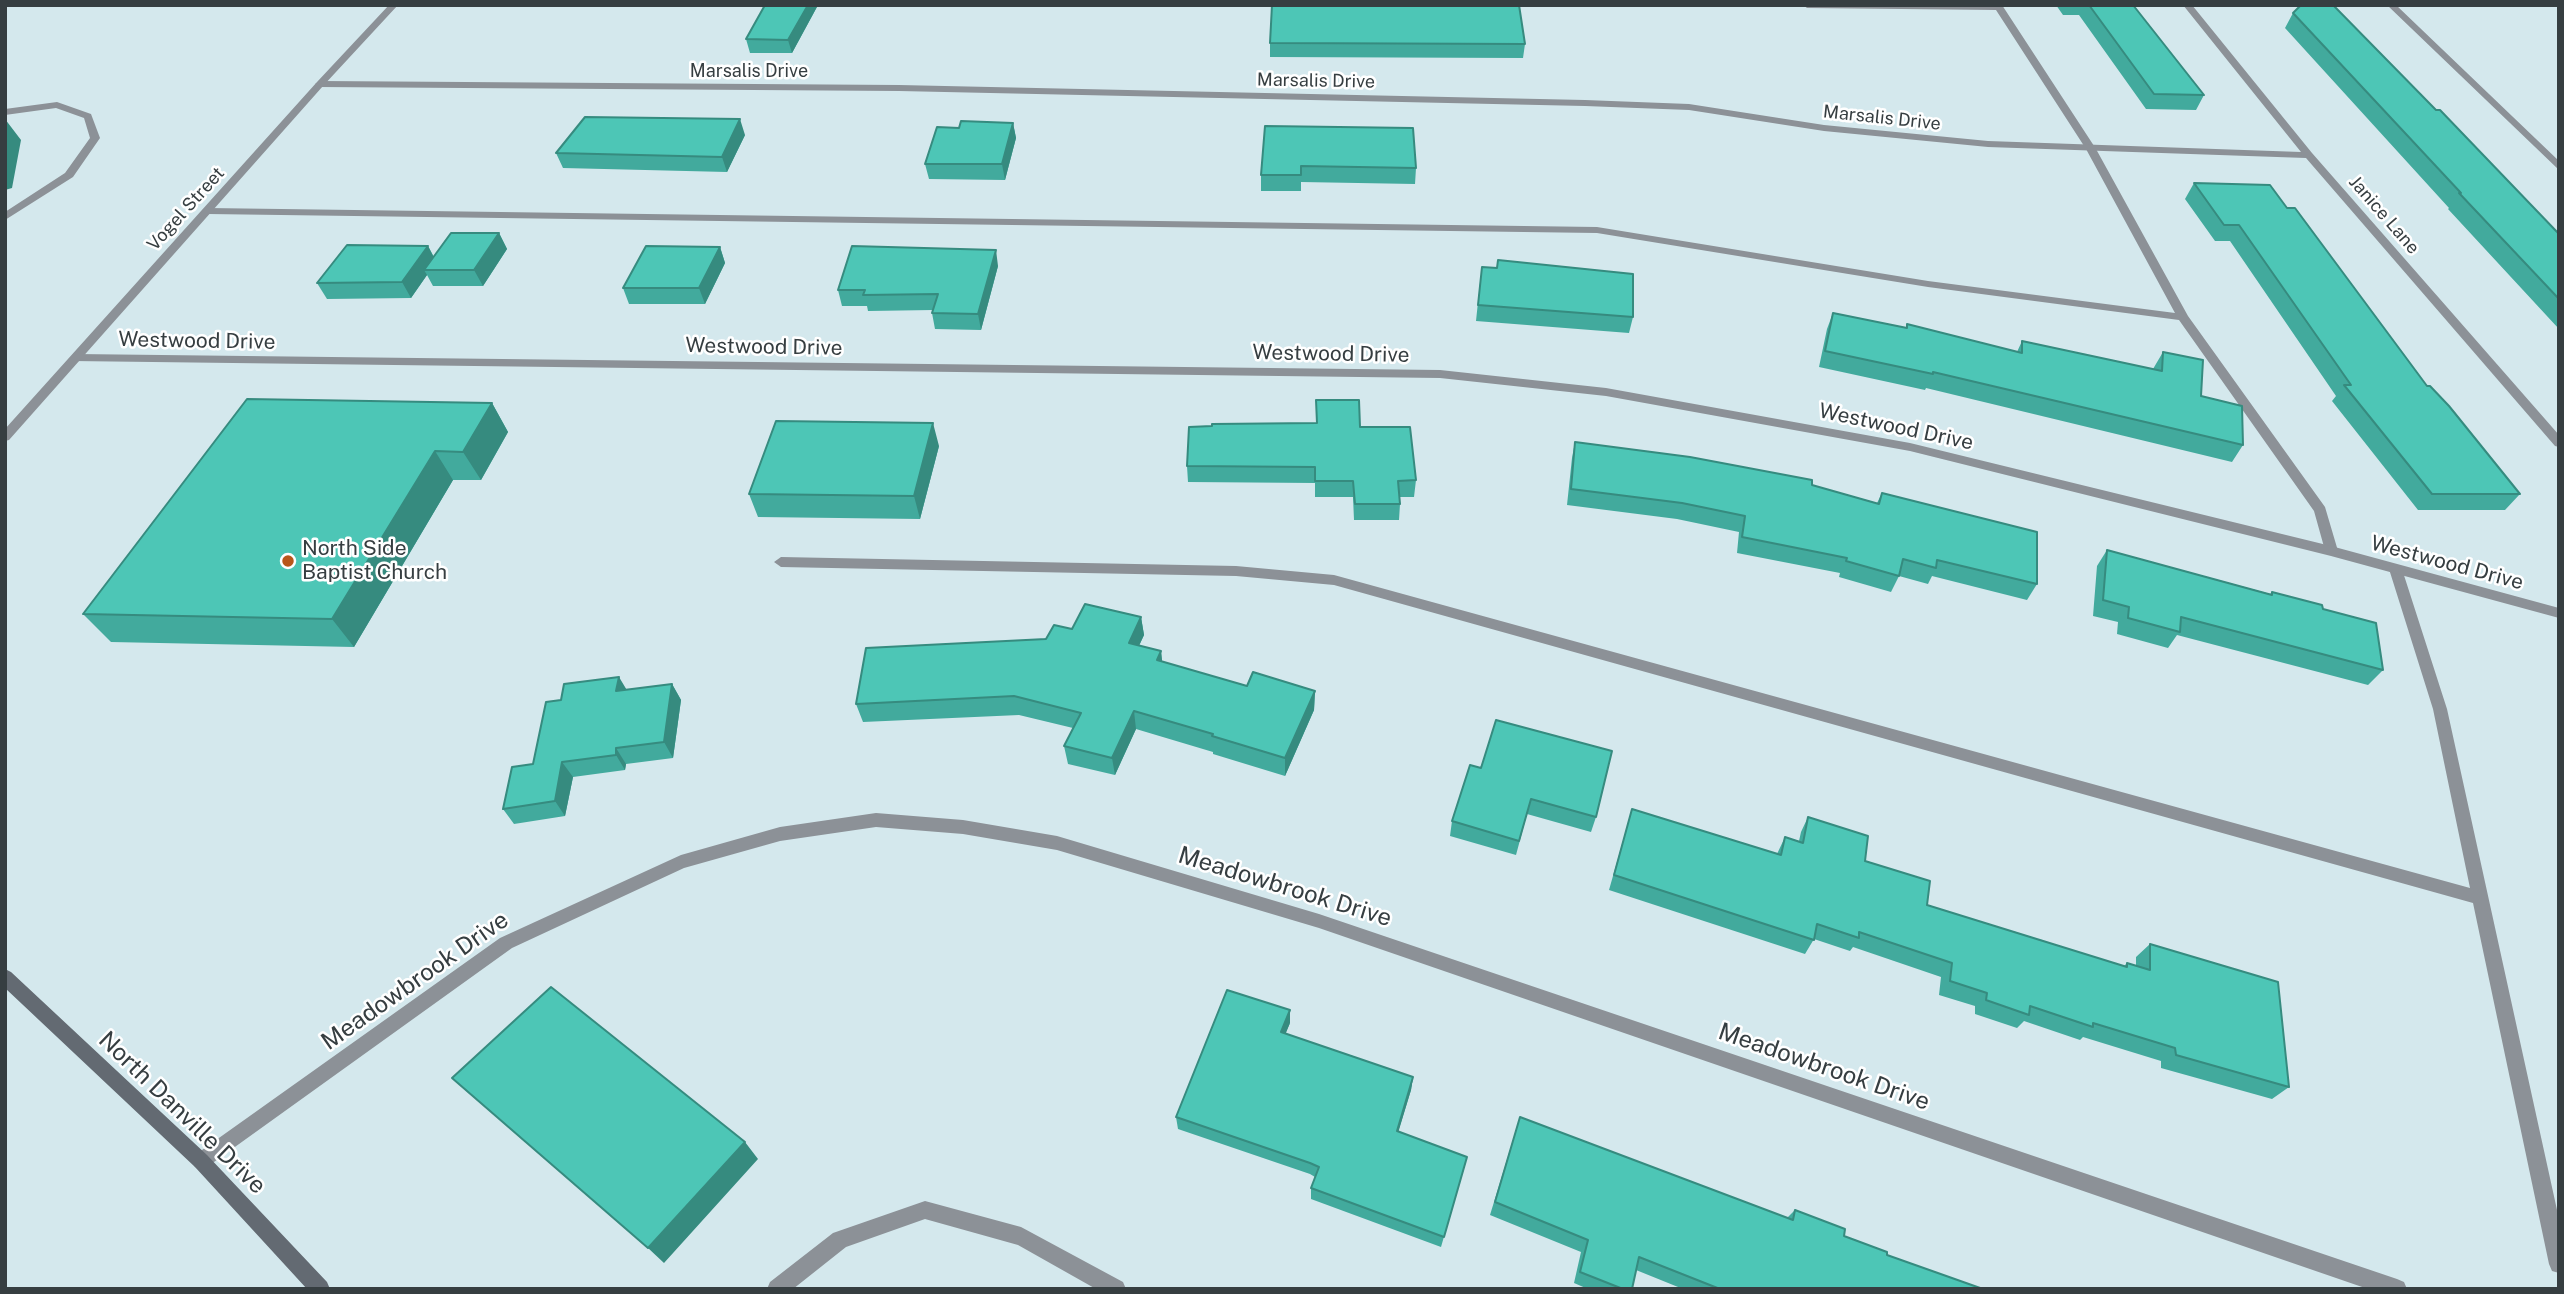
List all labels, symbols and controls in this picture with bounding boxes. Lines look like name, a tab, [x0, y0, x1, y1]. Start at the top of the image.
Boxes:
street label: Marsalis Drive	[690, 60, 808, 82]
street label: Marsalis Drive	[1257, 69, 1375, 93]
street label: Marsalis Drive	[1822, 101, 1942, 135]
street label: Vogel Street	[143, 163, 229, 255]
street label: Janice Lane	[2344, 171, 2424, 259]
street label: Westwood Drive	[118, 327, 276, 355]
street label: Westwood Drive	[685, 333, 843, 361]
street label: Westwood Drive	[1252, 340, 1410, 368]
street label: Westwood Drive	[1816, 398, 1976, 456]
street label: Westwood Drive	[2368, 530, 2526, 596]
place label: North Side Baptist Church	[302, 536, 447, 586]
marker: North Side Baptist Church	[280, 553, 296, 569]
street label: Meadowbrook Drive	[1175, 841, 1395, 933]
street label: Meadowbrook Drive	[316, 906, 514, 1056]
street label: Meadowbrook Drive	[1715, 1017, 1933, 1117]
street label: North Danville Drive	[92, 1026, 272, 1200]

